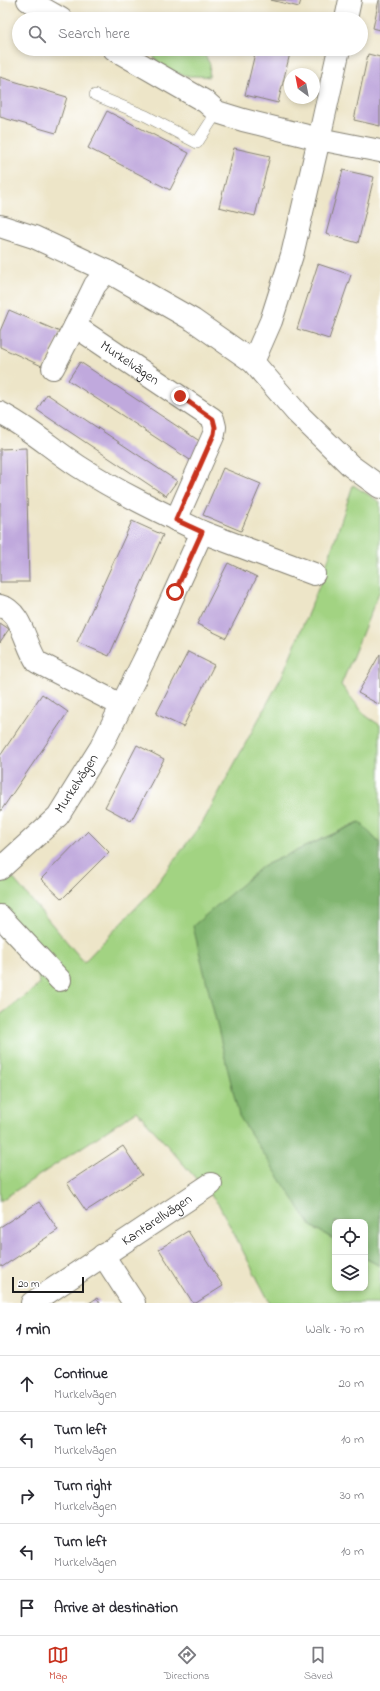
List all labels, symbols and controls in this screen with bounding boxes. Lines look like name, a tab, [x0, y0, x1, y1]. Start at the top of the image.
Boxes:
search box	[12, 12, 368, 56]
icon: search	[26, 23, 48, 45]
text: Search here	[58, 23, 130, 45]
north arrow	[284, 68, 320, 104]
street label: Murkelvägen	[96, 335, 164, 390]
route end	[171, 387, 189, 405]
route start	[166, 583, 184, 601]
street label: Murkelvägen	[50, 750, 105, 819]
street label: Kantarellvägen	[117, 1189, 196, 1251]
map controls	[332, 1219, 368, 1291]
button: locate	[332, 1219, 368, 1255]
button: layers	[332, 1255, 368, 1291]
scale bar	[12, 1275, 84, 1294]
text: 20 m	[18, 1276, 40, 1292]
text: 1 min	[16, 1317, 50, 1342]
text: Walk · 70 m	[305, 1320, 364, 1339]
text: Continue	[54, 1363, 108, 1385]
icon: ahead	[16, 1373, 38, 1395]
text: 20 m	[339, 1374, 364, 1393]
text: Murkelvägen	[54, 1385, 117, 1404]
text: Turn left	[54, 1419, 107, 1441]
icon: left	[16, 1429, 38, 1451]
text: 10 m	[341, 1430, 364, 1449]
text: Murkelvägen	[54, 1441, 117, 1460]
text: Turn right	[54, 1475, 112, 1497]
icon: right	[16, 1485, 38, 1507]
text: 30 m	[340, 1486, 364, 1505]
text: Murkelvägen	[54, 1497, 117, 1516]
text: Turn left	[54, 1531, 107, 1553]
icon: left	[16, 1541, 38, 1563]
text: 10 m	[341, 1542, 364, 1561]
text: Murkelvägen	[54, 1553, 117, 1572]
icon: arrive	[16, 1597, 38, 1619]
text: Arrive at destination	[54, 1597, 178, 1619]
tab: Map	[47, 1644, 69, 1684]
tab: Directions	[164, 1644, 210, 1684]
tab: Saved	[304, 1644, 333, 1684]

